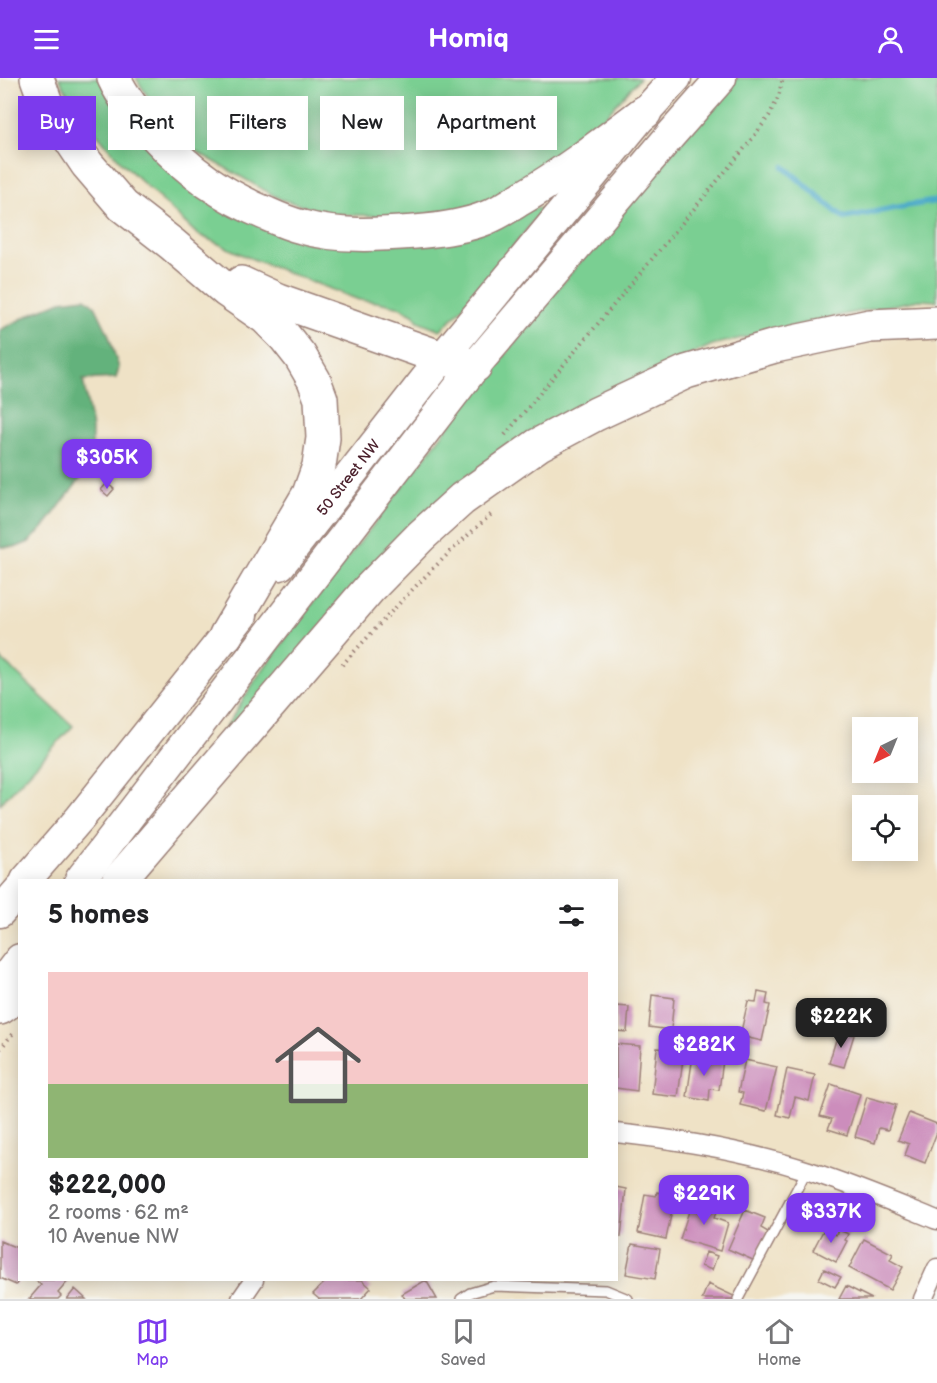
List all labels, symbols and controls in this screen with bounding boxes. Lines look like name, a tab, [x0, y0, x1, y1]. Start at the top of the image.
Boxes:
icon: menu	[30, 23, 63, 56]
text: Homiq	[428, 23, 509, 55]
icon: person	[874, 23, 907, 56]
chip: Buy	[18, 96, 96, 150]
chip: Rent	[108, 96, 195, 150]
chip: Filters	[207, 96, 308, 150]
chip: New	[320, 96, 404, 150]
chip: Apartment	[416, 96, 557, 150]
street label: 50 Street NW	[313, 435, 384, 520]
pin: $305K	[65, 439, 149, 490]
text: $305K	[76, 446, 138, 470]
north arrow	[852, 717, 918, 783]
map controls	[852, 717, 918, 861]
button: locate	[852, 795, 918, 861]
icon: filters	[555, 899, 588, 932]
text: 5 homes	[48, 900, 149, 931]
pin: $222K	[799, 998, 883, 1049]
text: $222K	[810, 1005, 872, 1029]
icon: home	[264, 1011, 372, 1119]
pin: $282K	[662, 1026, 746, 1077]
text: $282K	[673, 1033, 735, 1057]
text: $222,000	[48, 1170, 166, 1201]
pin: $229K	[662, 1175, 746, 1226]
text: $229K	[673, 1182, 735, 1206]
pin: $337K	[789, 1193, 873, 1244]
text: $337K	[800, 1200, 862, 1224]
text: 2 rooms · 62 m²	[48, 1201, 189, 1225]
text: 10 Avenue NW	[48, 1225, 179, 1249]
tab: Map	[136, 1315, 169, 1370]
tab: Saved	[441, 1315, 486, 1370]
tab: Home	[758, 1315, 801, 1370]

